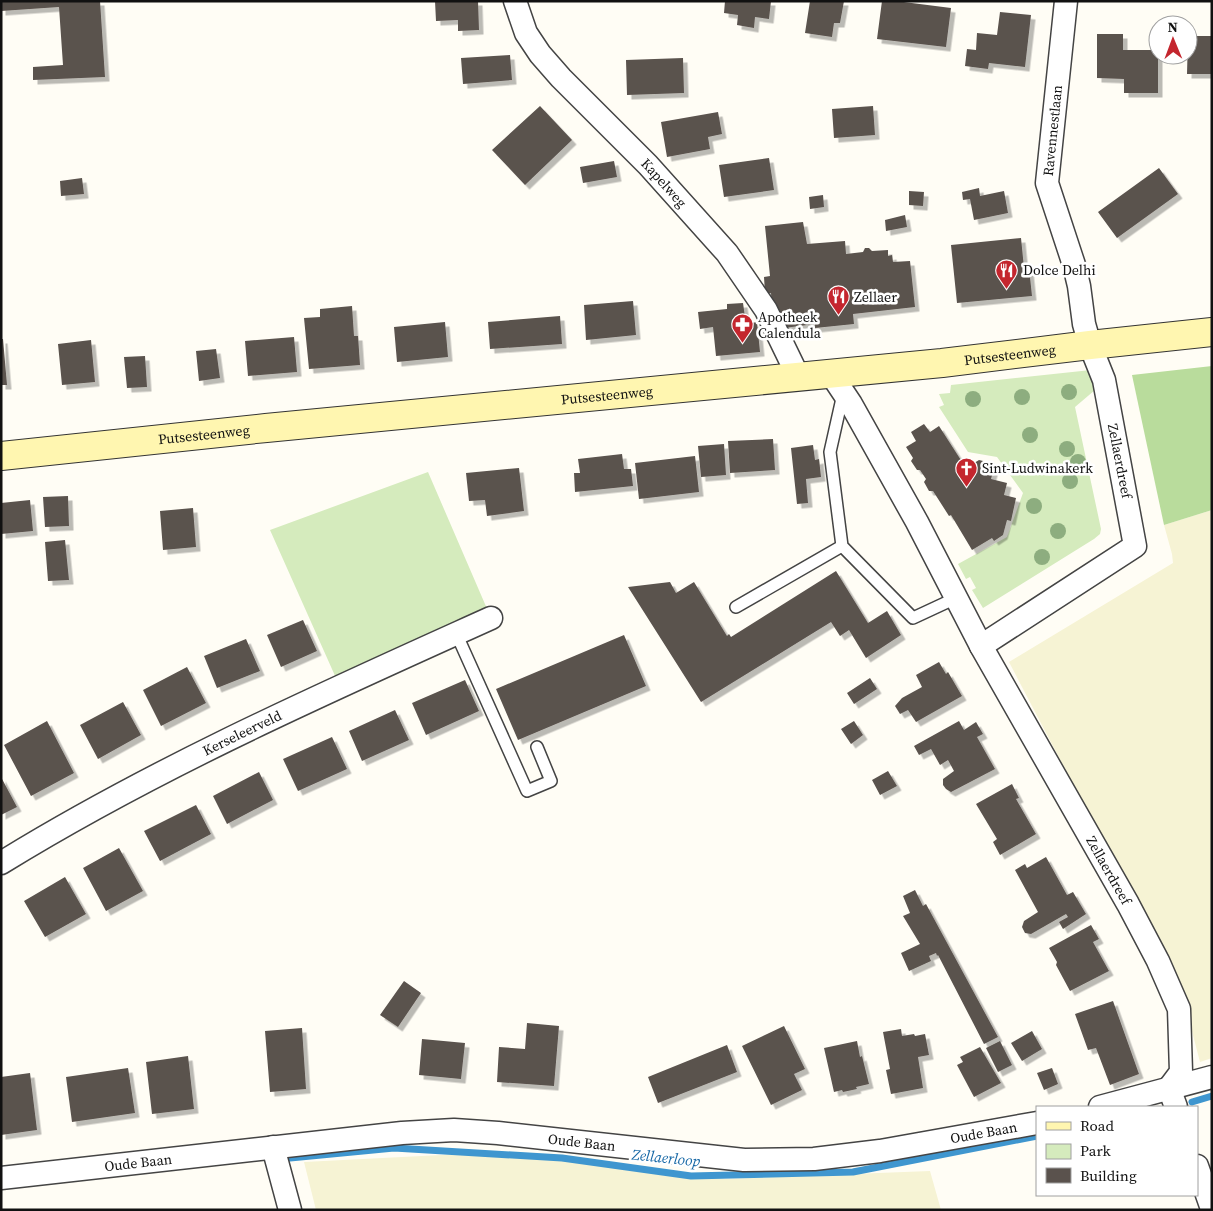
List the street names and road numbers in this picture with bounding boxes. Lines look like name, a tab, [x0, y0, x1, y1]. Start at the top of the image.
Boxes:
street label: Ravennestlaan	[1038, 84, 1067, 177]
street label: Kapelweg	[637, 154, 692, 212]
street label: Putsesteenweg	[963, 339, 1057, 370]
street label: Putsesteenweg	[560, 381, 654, 410]
street label: Putsesteenweg	[157, 420, 251, 449]
street label: Zellaerdreef	[1103, 422, 1137, 501]
street label: Kerseleerveld	[199, 705, 285, 761]
street label: Zellaerdreef	[1081, 832, 1137, 909]
street label: Oude Baan	[949, 1117, 1019, 1148]
street label: Oude Baan	[547, 1129, 617, 1156]
street label: Oude Baan	[103, 1149, 173, 1176]

